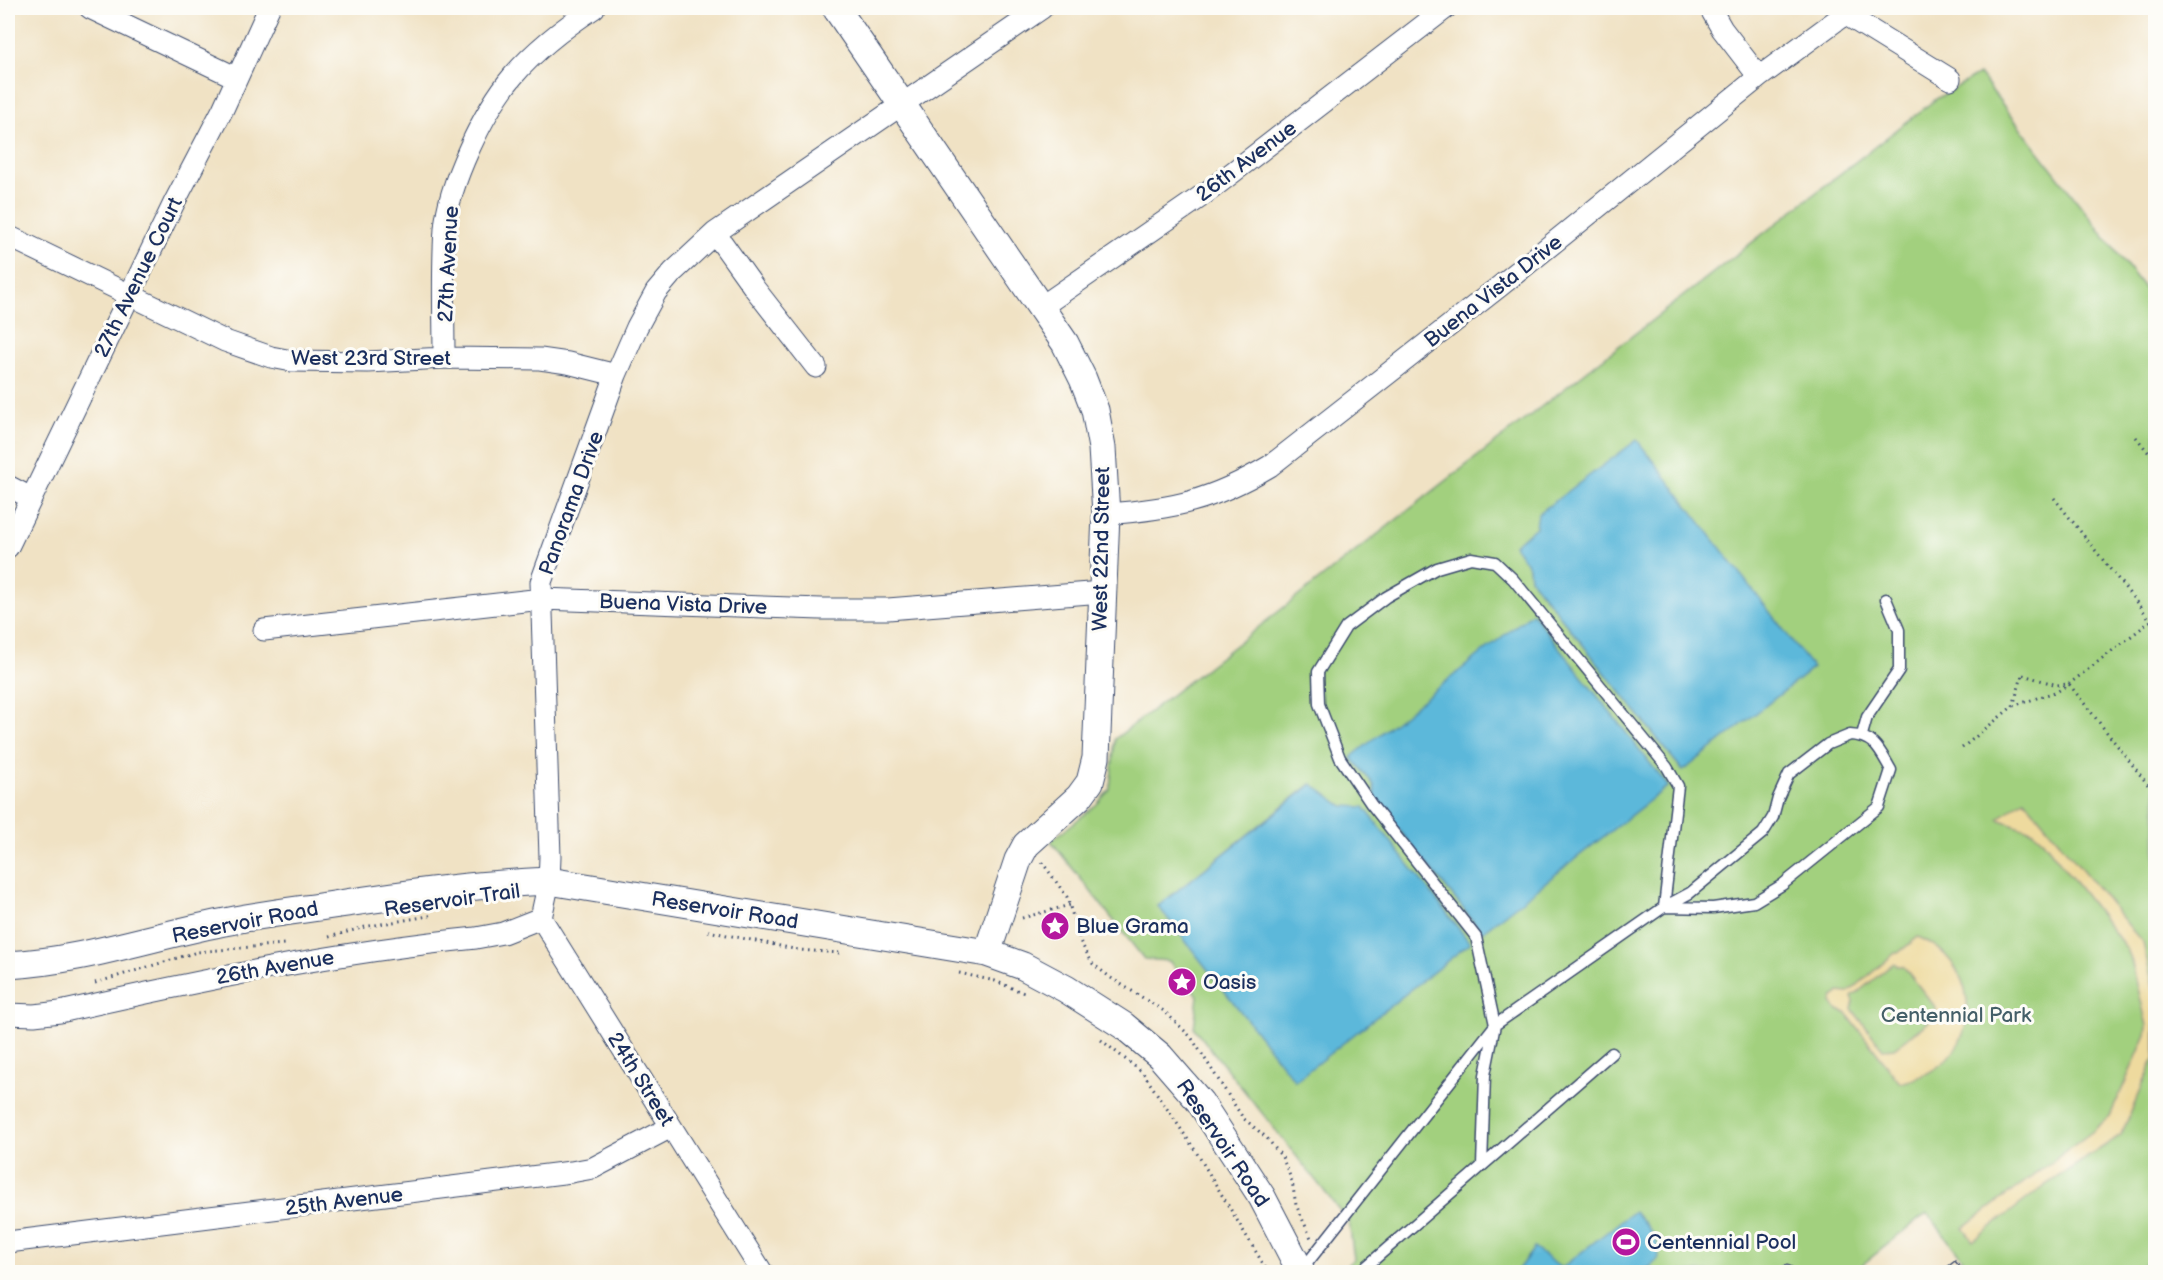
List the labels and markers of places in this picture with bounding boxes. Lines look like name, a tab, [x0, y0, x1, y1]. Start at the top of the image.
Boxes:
place icon: Blue Grama	[1039, 910, 1071, 942]
place label: Blue Grama	[1076, 914, 1189, 939]
place icon: Oasis	[1166, 966, 1198, 998]
place label: Oasis	[1203, 970, 1256, 995]
sports icon: Centennial Pool	[1610, 1226, 1642, 1258]
place label: Centennial Pool	[1647, 1230, 1796, 1255]

